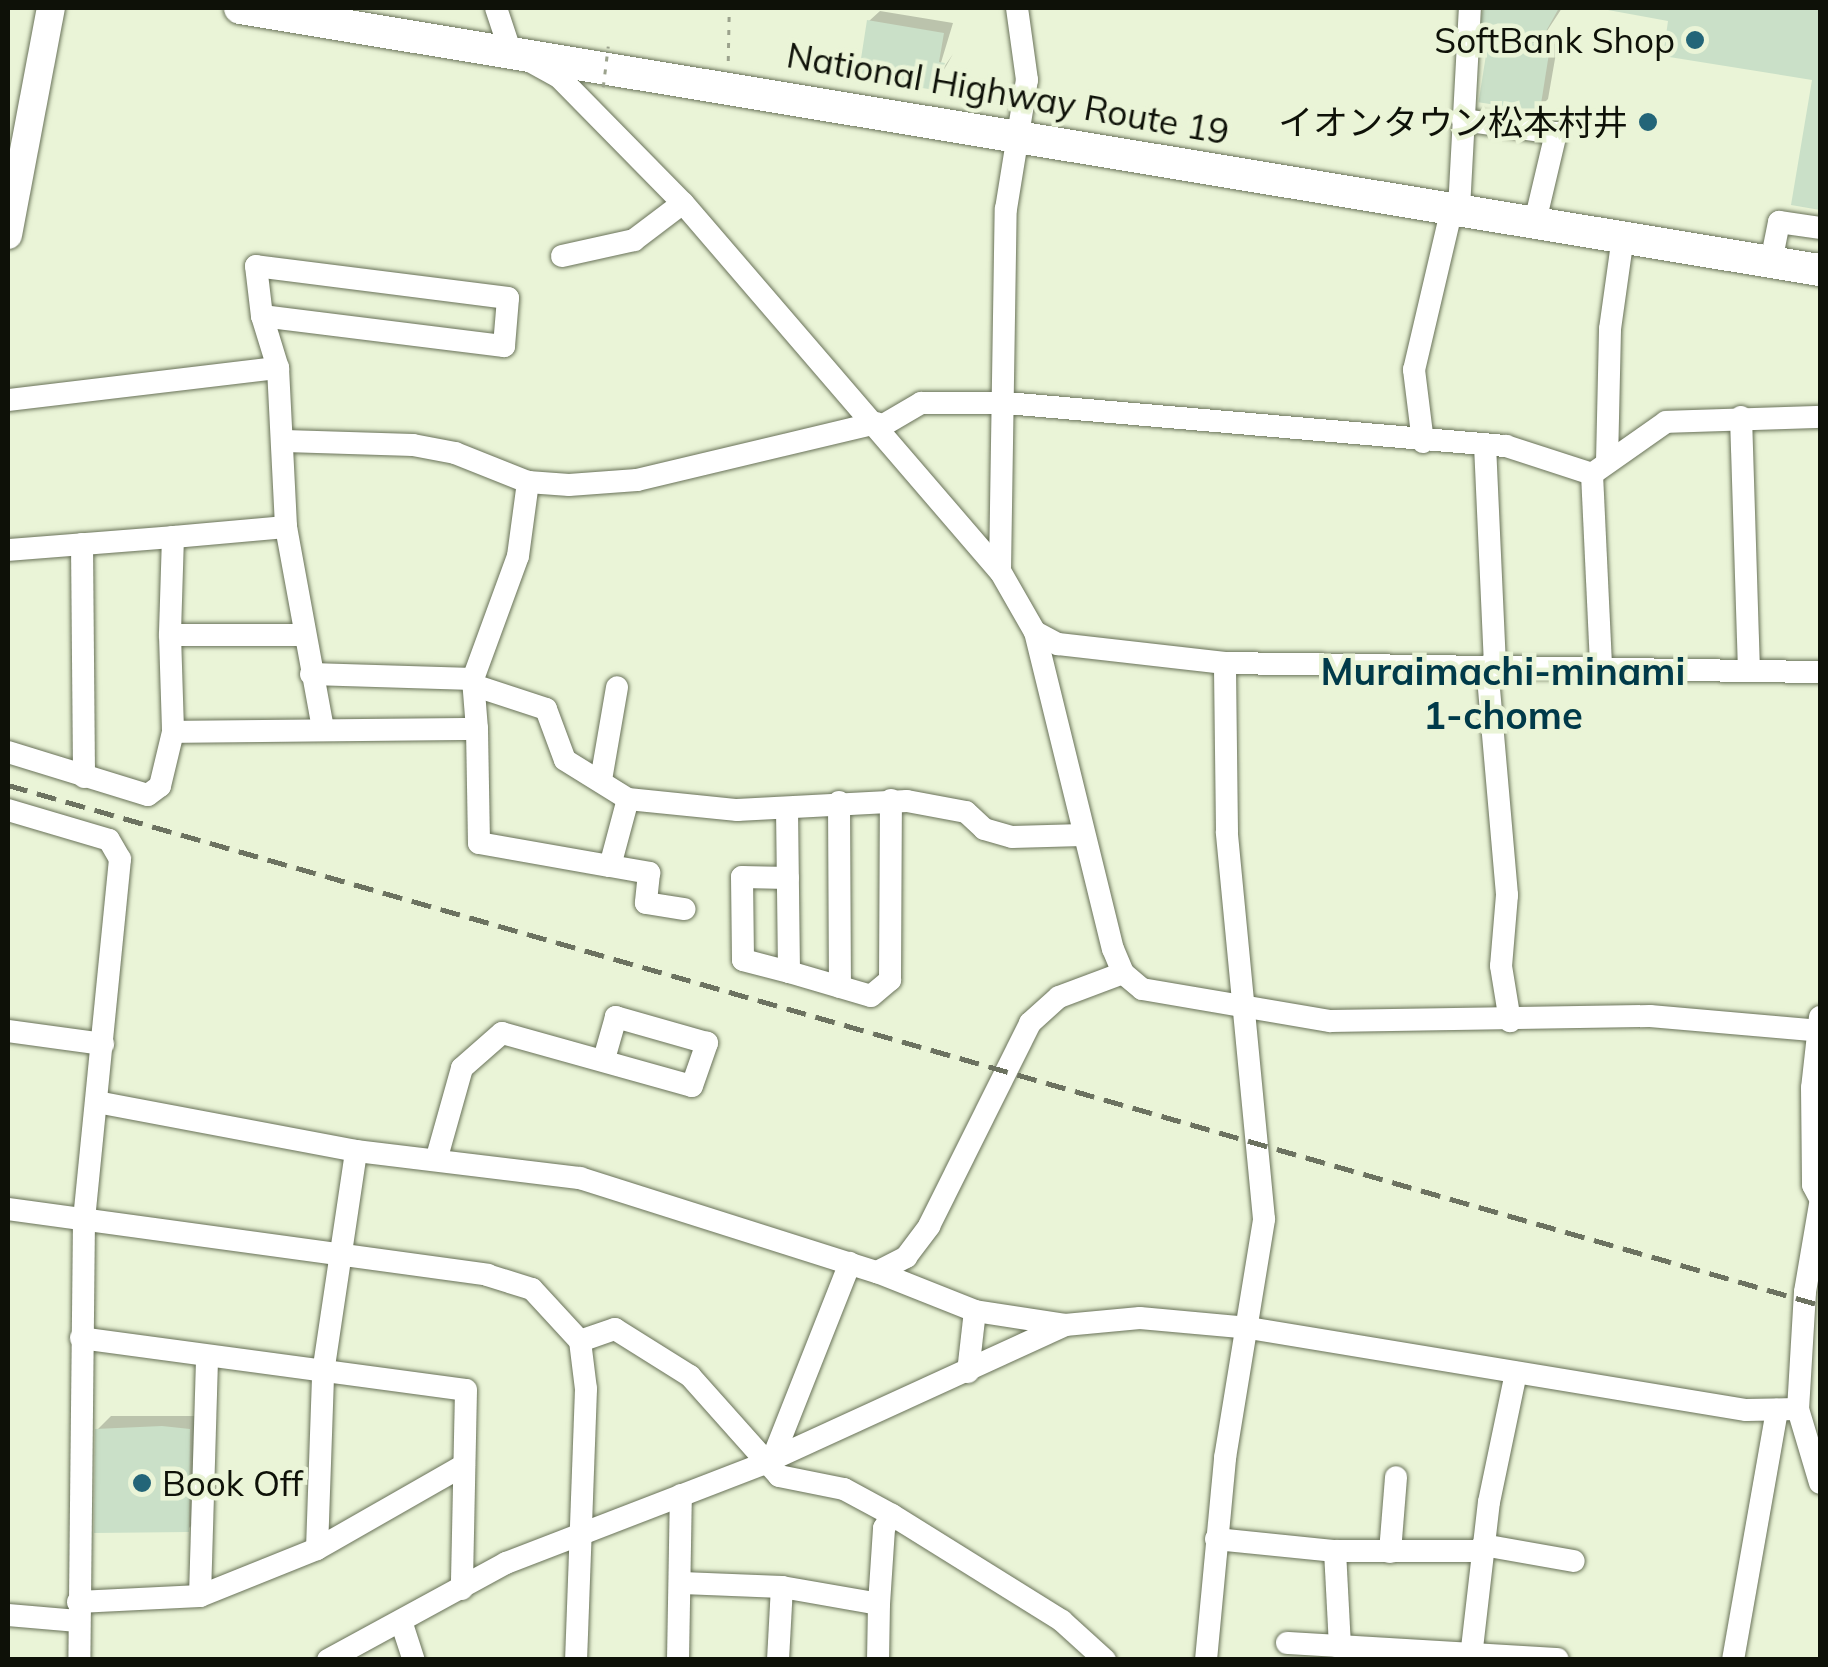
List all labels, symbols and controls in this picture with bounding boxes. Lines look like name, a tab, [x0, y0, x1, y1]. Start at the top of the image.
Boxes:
place label: SoftBank Shop	[1434, 19, 1675, 61]
marker: SoftBank Shop	[1684, 29, 1706, 51]
street label: National Highway Route 19	[784, 33, 1232, 153]
place label: イオンタウン松本村井	[1278, 101, 1628, 143]
marker: イオンタウン松本村井	[1637, 111, 1659, 133]
district label: Muraimachi-minami 1-chome	[1321, 649, 1685, 738]
place label: Book Off	[162, 1462, 303, 1504]
marker: Book Off	[131, 1472, 153, 1494]

